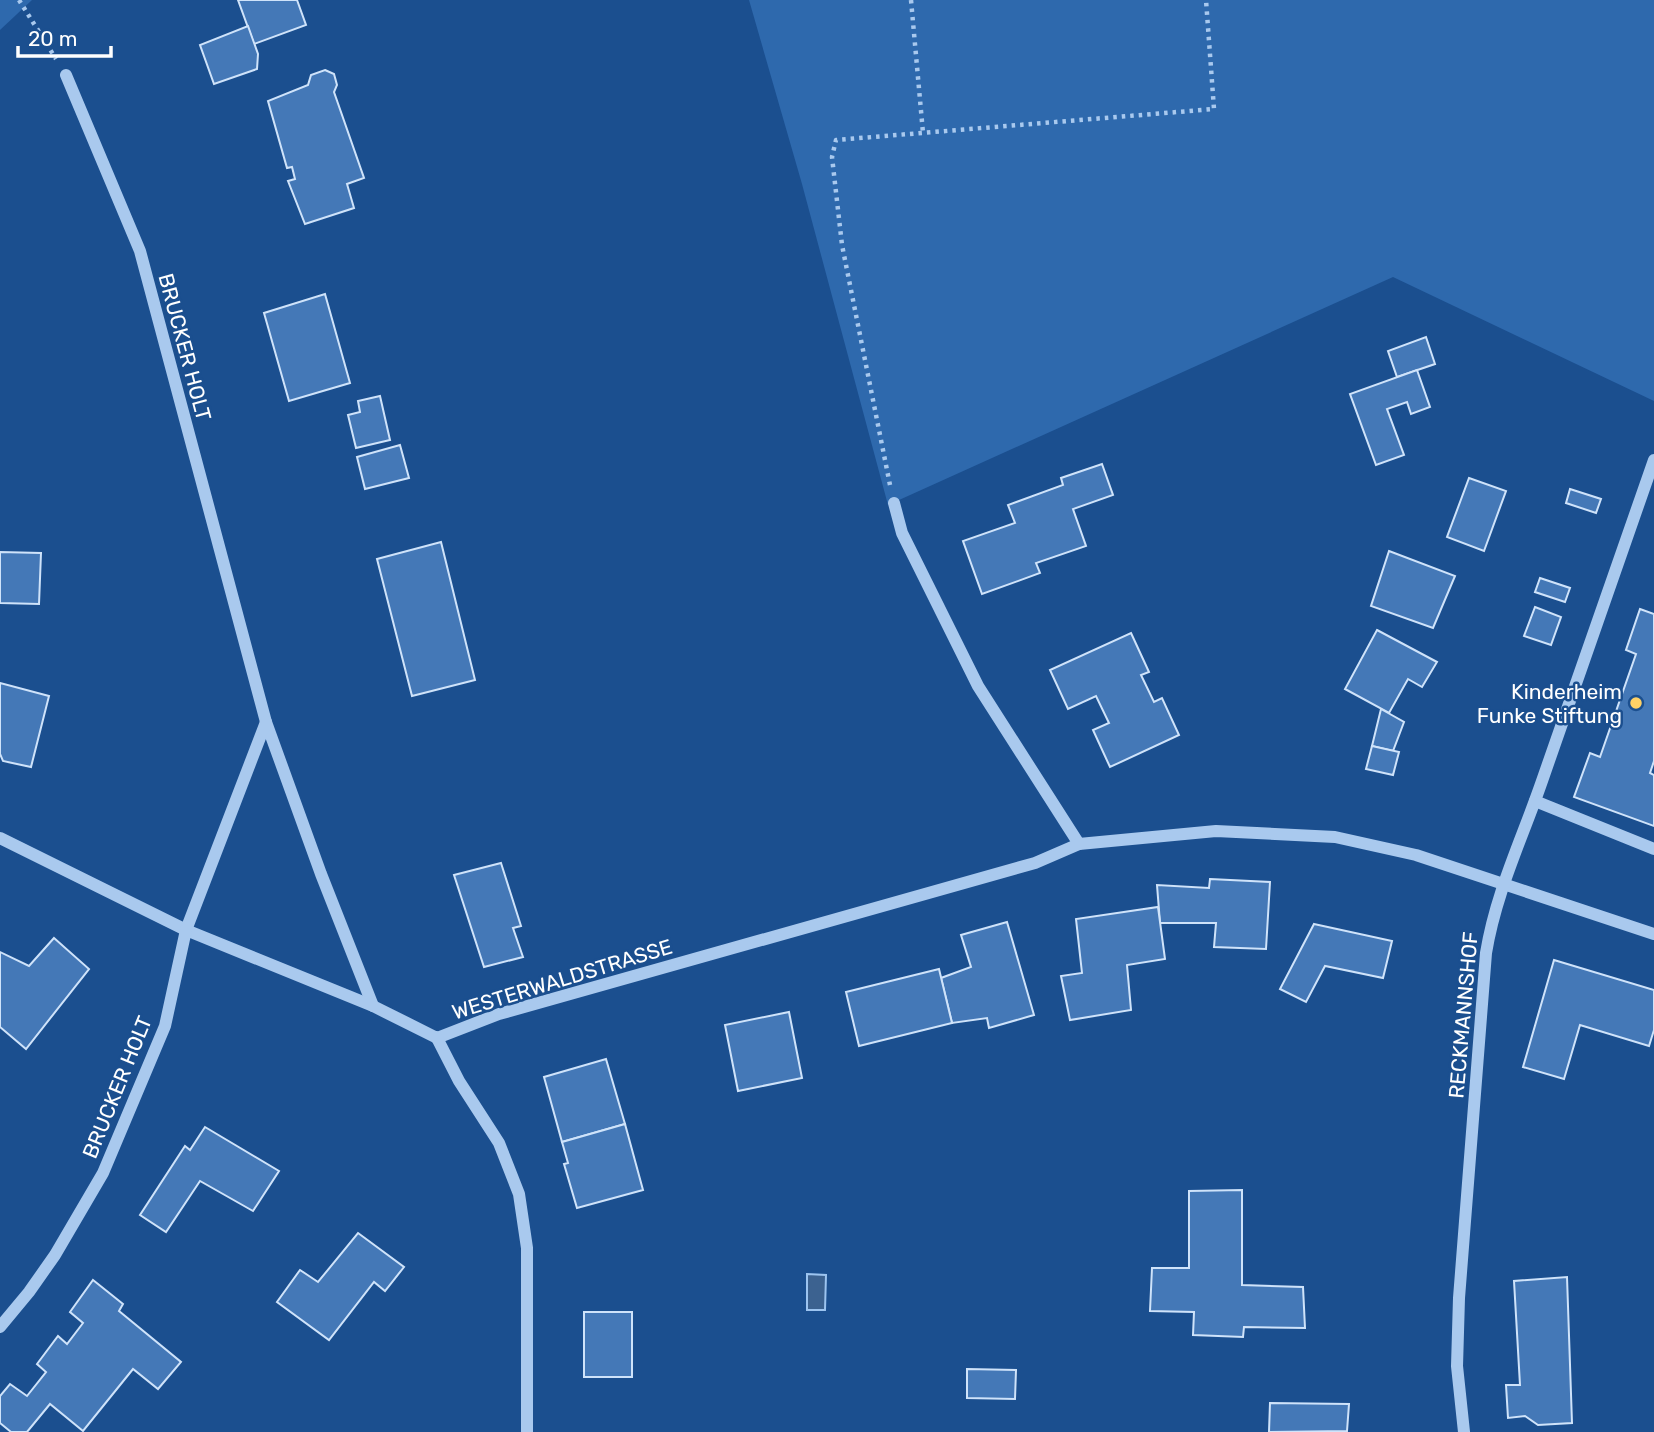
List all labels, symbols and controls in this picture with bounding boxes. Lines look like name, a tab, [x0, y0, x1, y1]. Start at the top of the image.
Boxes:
scale bar	[18, 14, 110, 58]
text: 20 m	[28, 26, 77, 51]
street label: BRUCKER HOLT	[153, 271, 217, 423]
place label: Kinderheim Funke Stiftung	[1477, 679, 1622, 728]
marker: Kinderheim Funke Stiftung	[1628, 695, 1644, 711]
street label: RECKMANNSHOF	[1443, 931, 1483, 1099]
street label: WESTERWALDSTRASSE	[449, 934, 675, 1024]
street label: BRUCKER HOLT	[77, 1012, 157, 1162]

